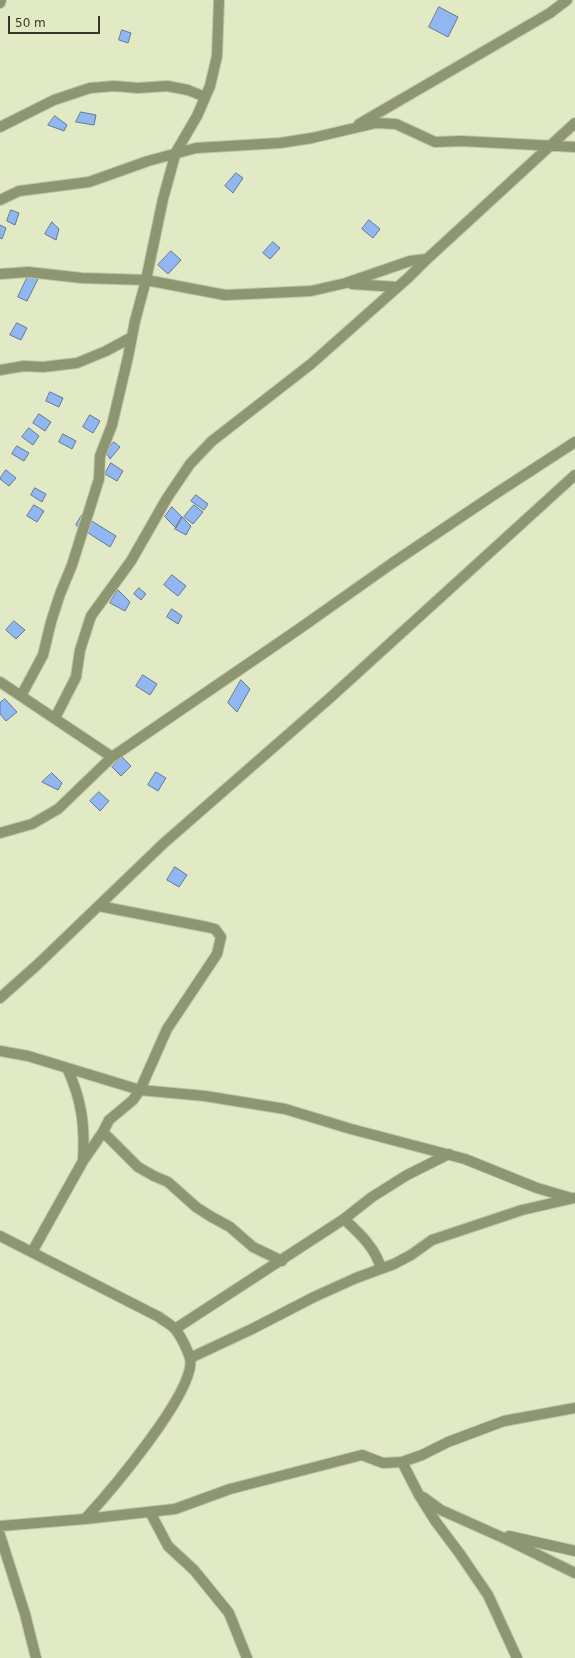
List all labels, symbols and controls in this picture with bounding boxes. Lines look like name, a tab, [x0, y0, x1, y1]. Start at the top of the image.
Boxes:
scale bar	[10, 8, 102, 34]
text: 50 m	[15, 16, 46, 30]

